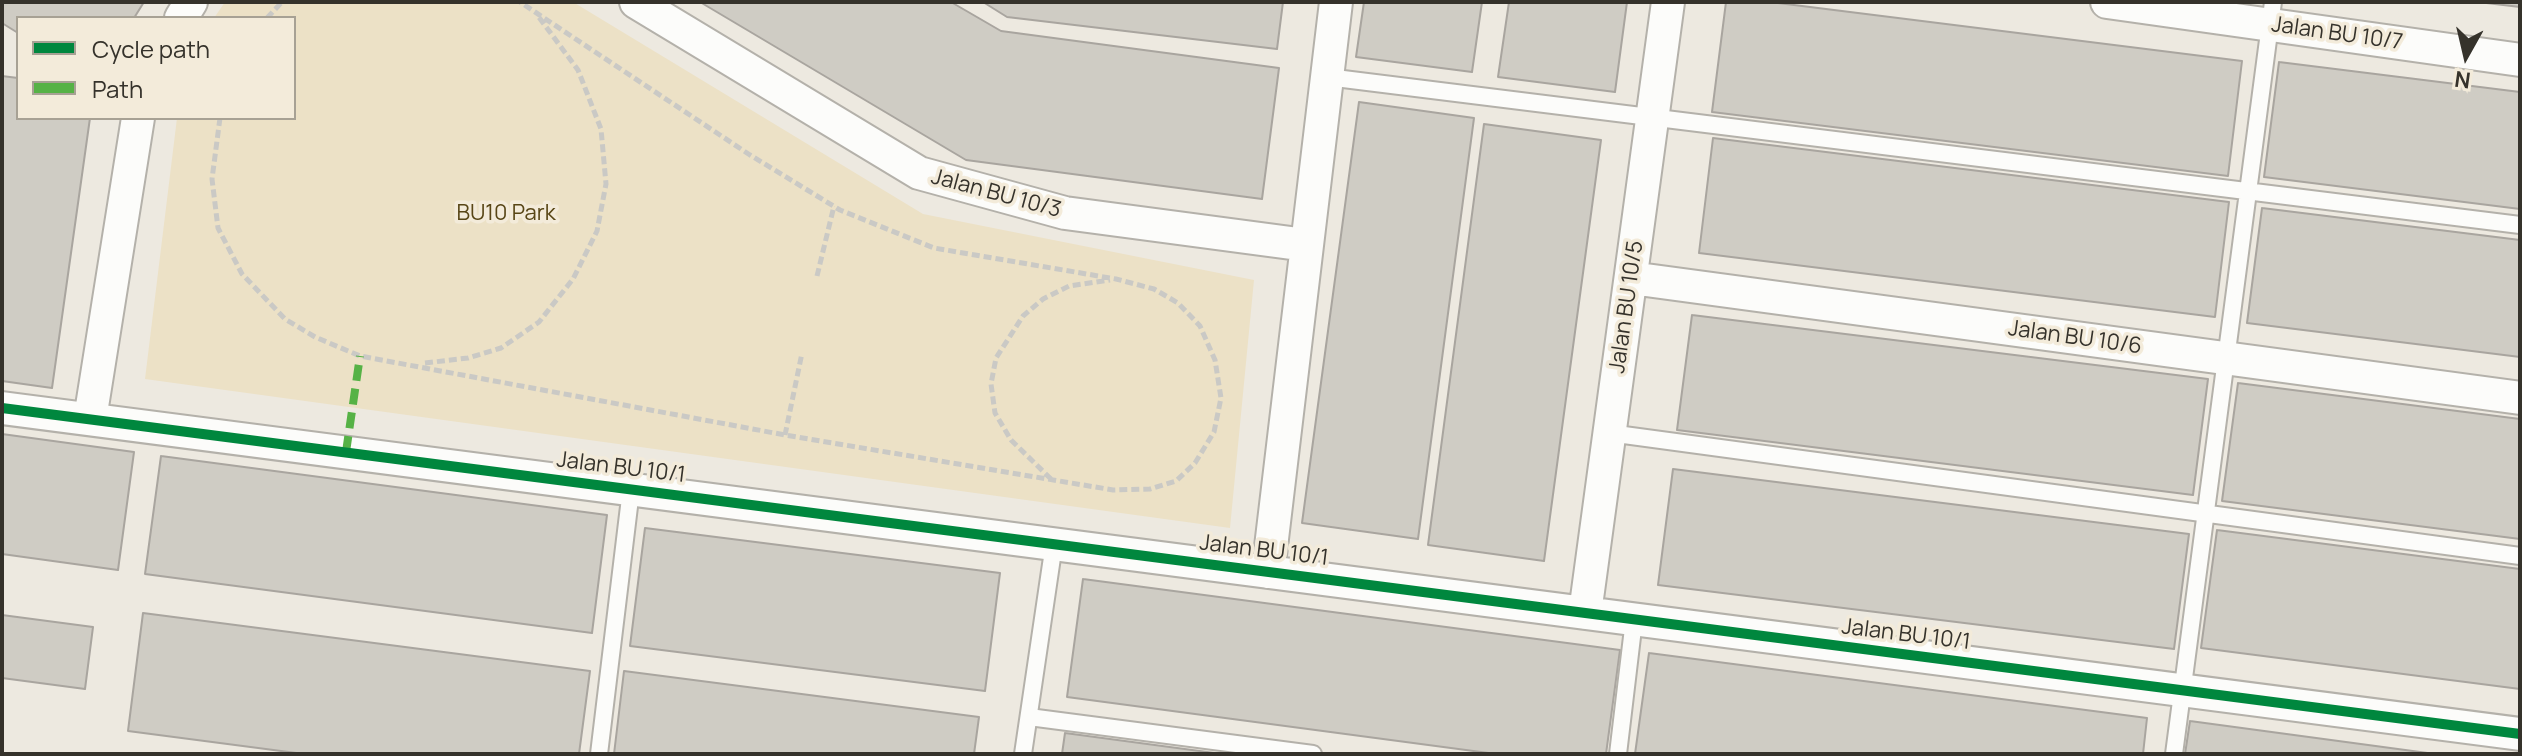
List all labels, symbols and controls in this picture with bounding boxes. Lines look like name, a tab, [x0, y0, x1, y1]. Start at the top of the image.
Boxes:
street label: Jalan BU 10/7	[2270, 12, 2404, 56]
legend	[16, 16, 296, 120]
north arrow	[2426, 16, 2506, 96]
text: Cycle path	[92, 32, 210, 65]
text: N	[2453, 64, 2473, 96]
text: Path	[92, 72, 143, 105]
street label: Jalan BU 10/3	[928, 164, 1064, 224]
park label: BU10 Park	[456, 201, 556, 227]
street label: Jalan BU 10/5	[1605, 239, 1649, 375]
street label: Jalan BU 10/6	[2006, 316, 2144, 360]
street label: Jalan BU 10/1	[555, 447, 687, 489]
street label: Jalan BU 10/1	[1198, 530, 1330, 572]
street label: Jalan BU 10/1	[1840, 614, 1972, 656]

